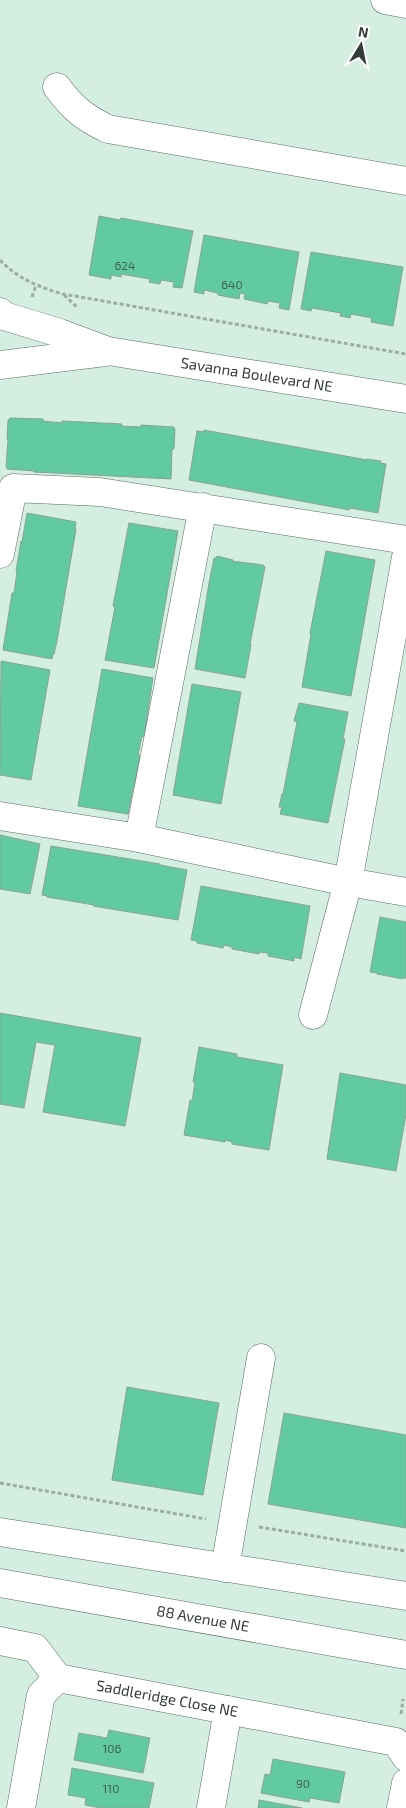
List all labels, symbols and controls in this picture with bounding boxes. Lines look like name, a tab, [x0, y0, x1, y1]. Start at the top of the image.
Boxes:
north arrow	[336, 20, 386, 70]
text: N	[357, 22, 370, 41]
house number: 624	[115, 258, 136, 272]
house number: 640	[221, 277, 243, 291]
street label: Savanna Boulevard NE	[179, 353, 334, 395]
street label: 88 Avenue NE	[155, 1601, 251, 1635]
street label: Saddleridge Close NE	[95, 1675, 240, 1720]
house number: 106	[103, 1741, 122, 1755]
house number: 90	[296, 1776, 310, 1790]
house number: 110	[103, 1781, 119, 1795]

